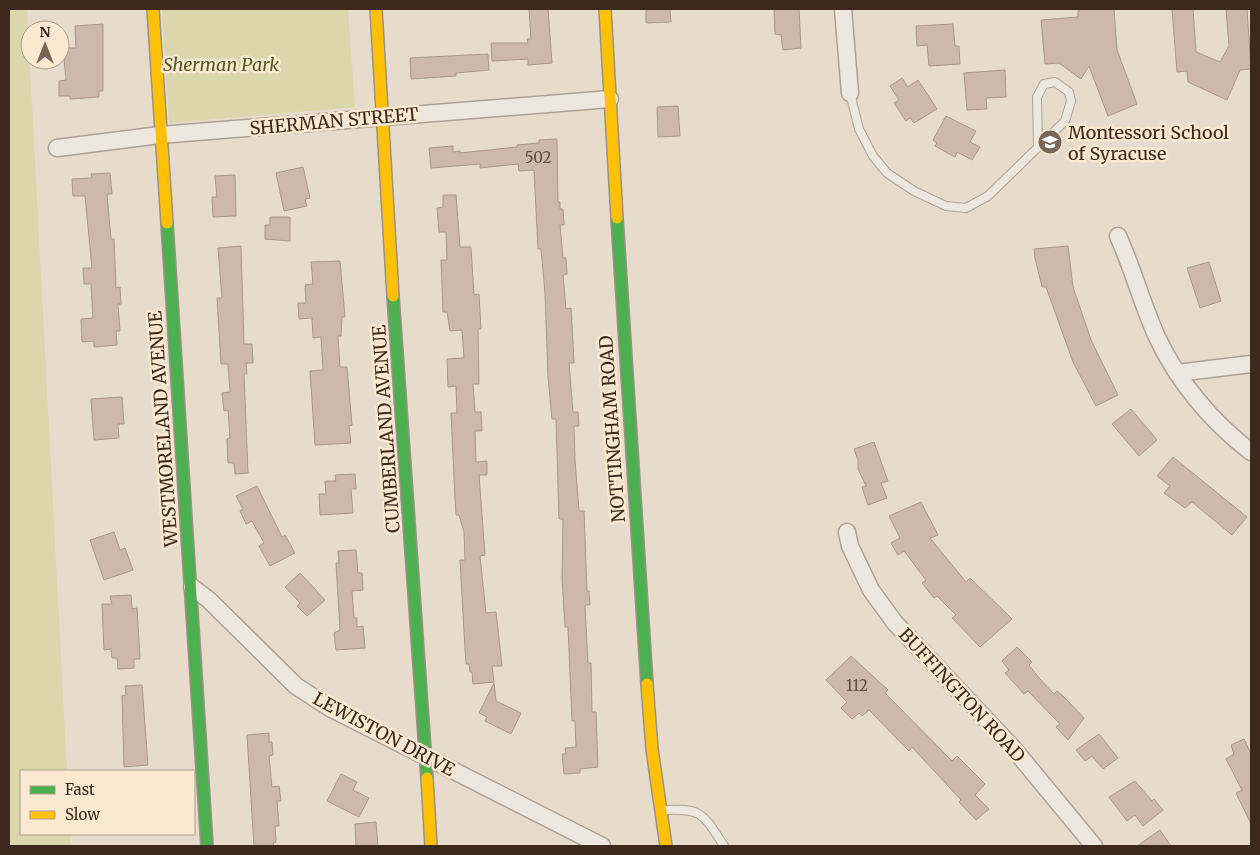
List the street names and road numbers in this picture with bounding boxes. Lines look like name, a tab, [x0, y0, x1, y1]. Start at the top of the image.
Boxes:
street label: SHERMAN STREET	[249, 102, 420, 140]
street label: WESTMORELAND AVENUE	[143, 310, 183, 549]
street label: CUMBERLAND AVENUE	[367, 324, 405, 534]
street label: NOTTINGHAM ROAD	[594, 335, 630, 523]
street label: BUFFINGTON ROAD	[894, 623, 1030, 767]
street label: LEWISTON DRIVE	[309, 687, 459, 781]

